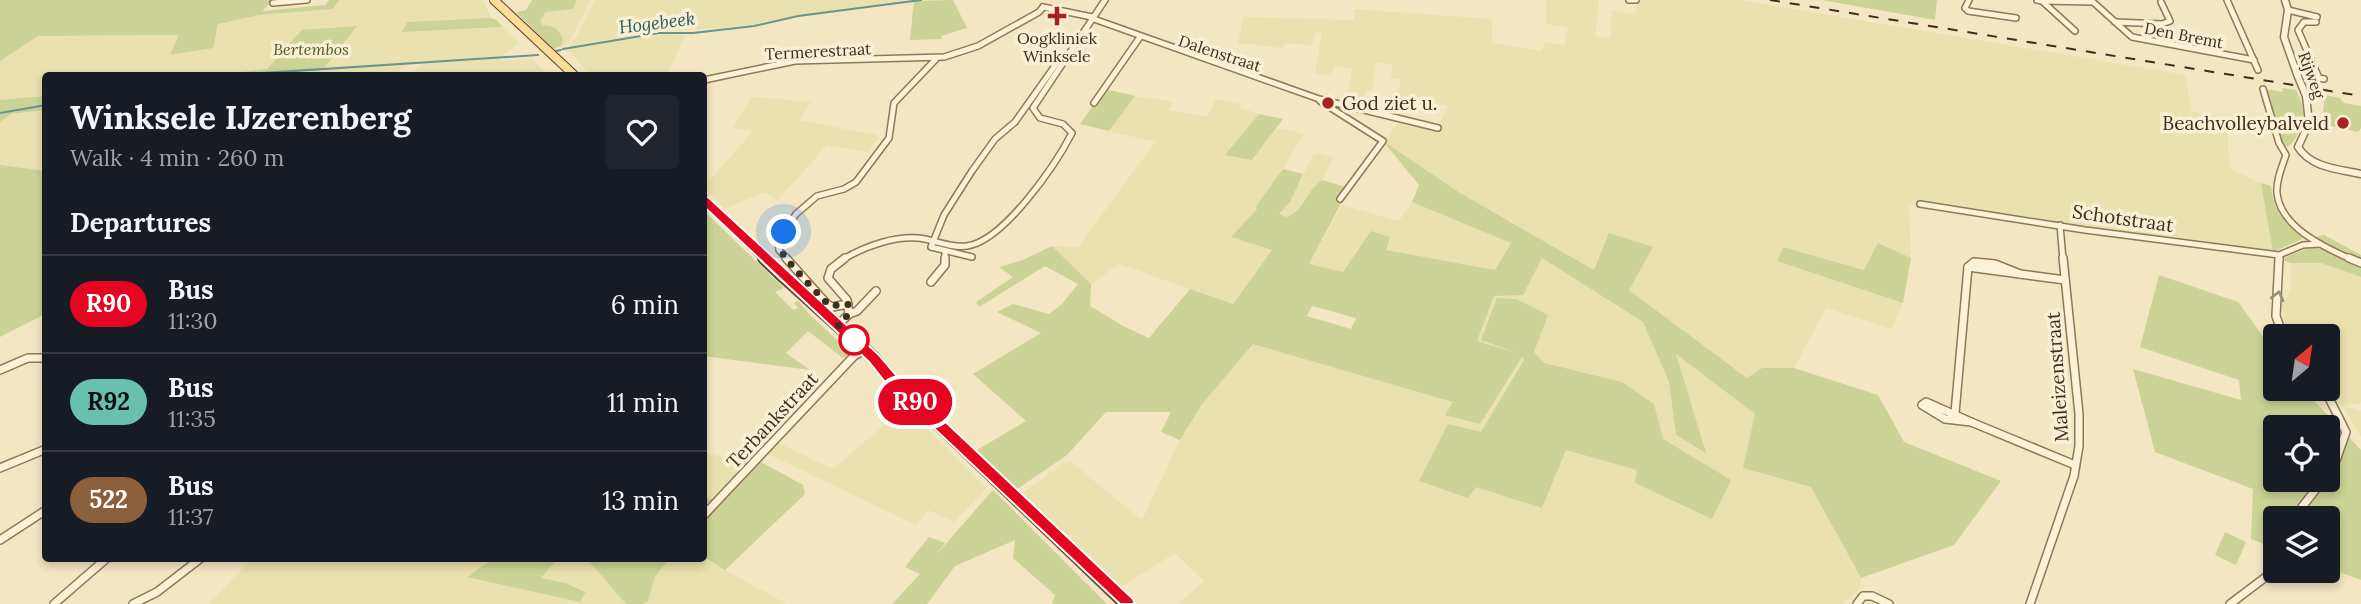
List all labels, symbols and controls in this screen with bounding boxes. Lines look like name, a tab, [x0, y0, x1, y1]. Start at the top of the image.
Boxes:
water label: Hogebeek	[618, 6, 696, 39]
marker: Oogkliniek Winksele	[1047, 6, 1067, 26]
street label: Den Bremt	[2143, 18, 2226, 53]
place label: Oogkliniek Winksele	[1017, 28, 1097, 66]
street label: Dalenstraat	[1176, 30, 1265, 76]
street label: Termerestraat	[764, 38, 873, 64]
park label: Bertembos	[273, 39, 349, 59]
street label: Rijweg	[2294, 49, 2330, 102]
place label: God ziet u.	[1342, 91, 1438, 115]
button: heart	[605, 95, 679, 169]
marker: God ziet u.	[1320, 95, 1336, 111]
text: Winksele IJzerenberg	[70, 96, 411, 138]
place label: Beachvolleybalveld	[2162, 111, 2329, 135]
marker: Beachvolleybalveld	[2335, 115, 2351, 131]
text: Walk · 4 min · 260 m	[70, 143, 284, 172]
street label: Schotstraat	[2071, 199, 2176, 237]
text: Departures	[70, 206, 211, 239]
your location	[766, 214, 801, 249]
text: Bus	[168, 273, 214, 306]
text: R90	[86, 288, 131, 319]
text: 6 min	[611, 288, 679, 321]
one-way arrow	[2270, 291, 2284, 303]
text: 11:30	[168, 306, 218, 335]
street label: Maleizenstraat	[2040, 310, 2074, 443]
north arrow	[2263, 324, 2340, 401]
map controls	[2263, 324, 2340, 583]
unlabelled marker	[839, 325, 869, 355]
street label: Terbankstraat	[721, 366, 823, 473]
text: Bus	[168, 371, 214, 404]
line badge: R90	[875, 379, 955, 425]
text: R92	[87, 386, 130, 417]
text: 11 min	[607, 386, 679, 419]
text: R90	[892, 386, 938, 417]
text: 11:35	[168, 404, 216, 433]
button: locate	[2263, 415, 2340, 492]
text: Bus	[168, 469, 214, 502]
text: 522	[89, 484, 128, 515]
text: 13 min	[602, 484, 679, 517]
text: 11:37	[168, 502, 213, 531]
button: layers	[2263, 506, 2340, 583]

